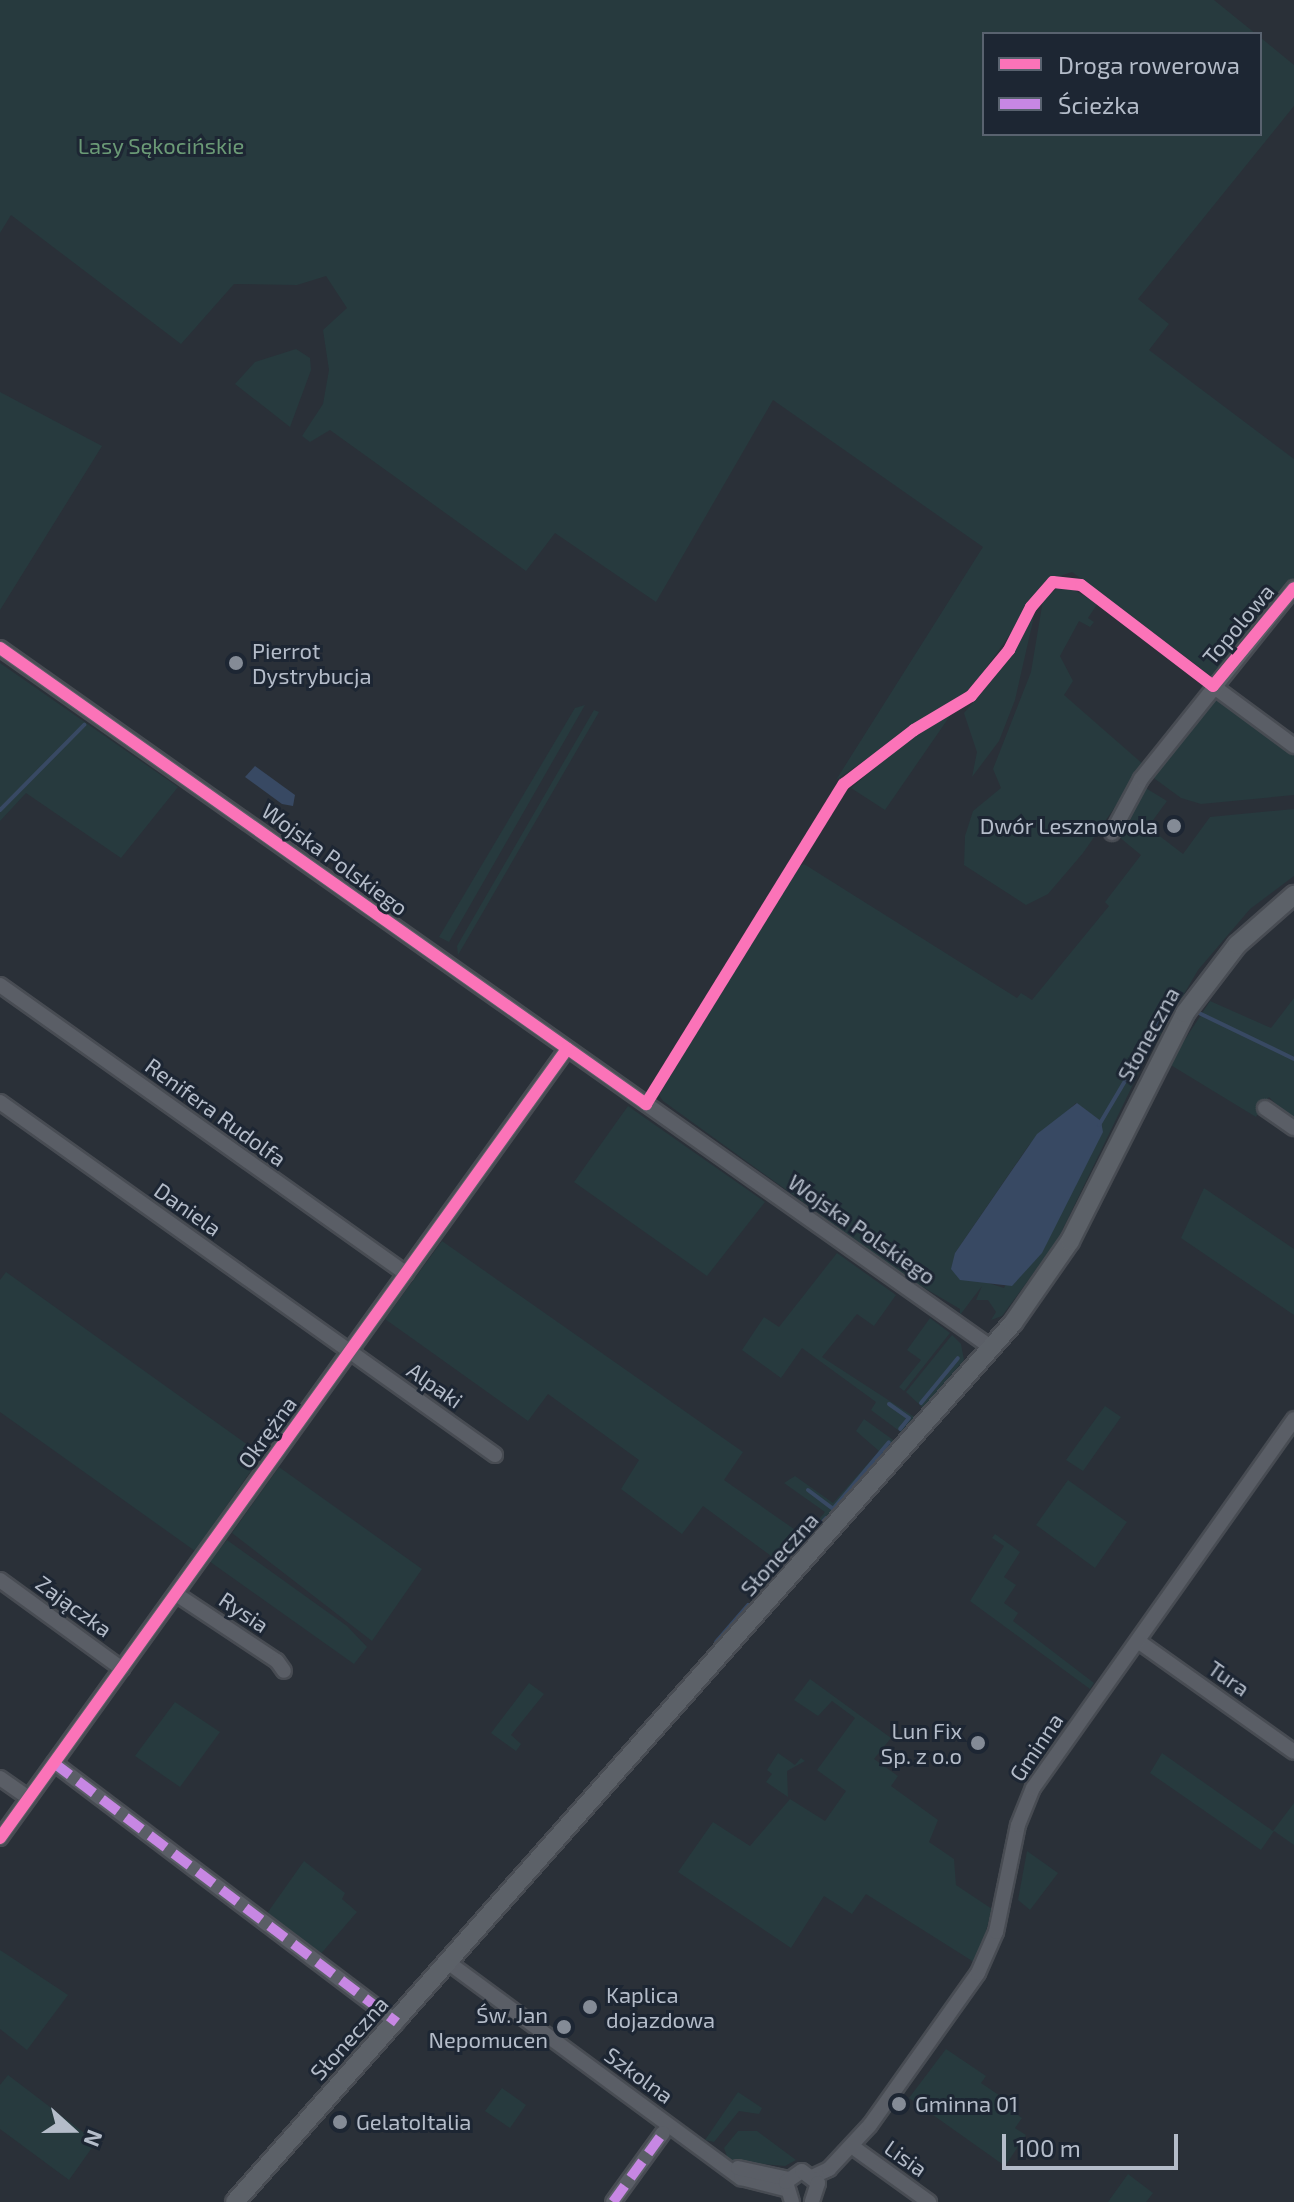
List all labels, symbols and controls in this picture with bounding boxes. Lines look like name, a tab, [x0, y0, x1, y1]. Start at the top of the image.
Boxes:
legend	[982, 32, 1262, 136]
text: Droga rowerowa	[1058, 50, 1240, 79]
text: Ścieżka	[1058, 90, 1140, 119]
park label: Lasy Sękocińskie	[77, 133, 245, 159]
street label: Topolowa	[1197, 578, 1279, 670]
place label: Pierrot Dystrybucja	[252, 637, 372, 688]
marker: Pierrot Dystrybucja	[227, 654, 245, 672]
street label: Wojska Polskiego	[257, 797, 413, 921]
place label: Dwór Lesznowola	[979, 813, 1158, 839]
marker: Dwór Lesznowola	[1165, 817, 1183, 835]
street label: Słoneczna	[1111, 982, 1185, 1086]
street label: Renifera Rudolfa	[141, 1052, 291, 1172]
street label: Wojska Polskiego	[783, 1168, 941, 1290]
street label: Daniela	[150, 1177, 226, 1241]
street label: Alpaki	[402, 1356, 468, 1414]
street label: Okrężna	[232, 1391, 302, 1473]
street label: Słoneczna	[735, 1507, 823, 1601]
street label: Zajączka	[31, 1570, 117, 1642]
street label: Rysia	[214, 1586, 274, 1638]
street label: Tura	[1203, 1654, 1255, 1702]
street label: Gminna	[1004, 1708, 1068, 1786]
place label: Lun Fix Sp. z o.o	[881, 1717, 962, 1768]
marker: Lun Fix Sp. z o.o	[969, 1734, 987, 1752]
place label: Kaplica dojazdowa	[606, 1981, 715, 2032]
street label: Słoneczna	[305, 1991, 393, 2085]
marker: Kaplica dojazdowa	[581, 1998, 599, 2016]
place label: Św. Jan Nepomucen	[428, 2001, 548, 2052]
marker: Św. Jan Nepomucen	[555, 2018, 573, 2036]
street label: Szkolna	[600, 2041, 678, 2109]
north arrow	[32, 2090, 112, 2170]
place label: Gminna 01	[915, 2091, 1018, 2117]
marker: Gminna 01	[890, 2095, 908, 2113]
place label: GelatoItalia	[356, 2109, 471, 2135]
marker: GelatoItalia	[331, 2113, 349, 2131]
scale bar	[1006, 2118, 1182, 2168]
text: N	[79, 2127, 109, 2151]
text: 100 m	[1016, 2133, 1081, 2162]
street label: Lisia	[880, 2134, 932, 2182]

